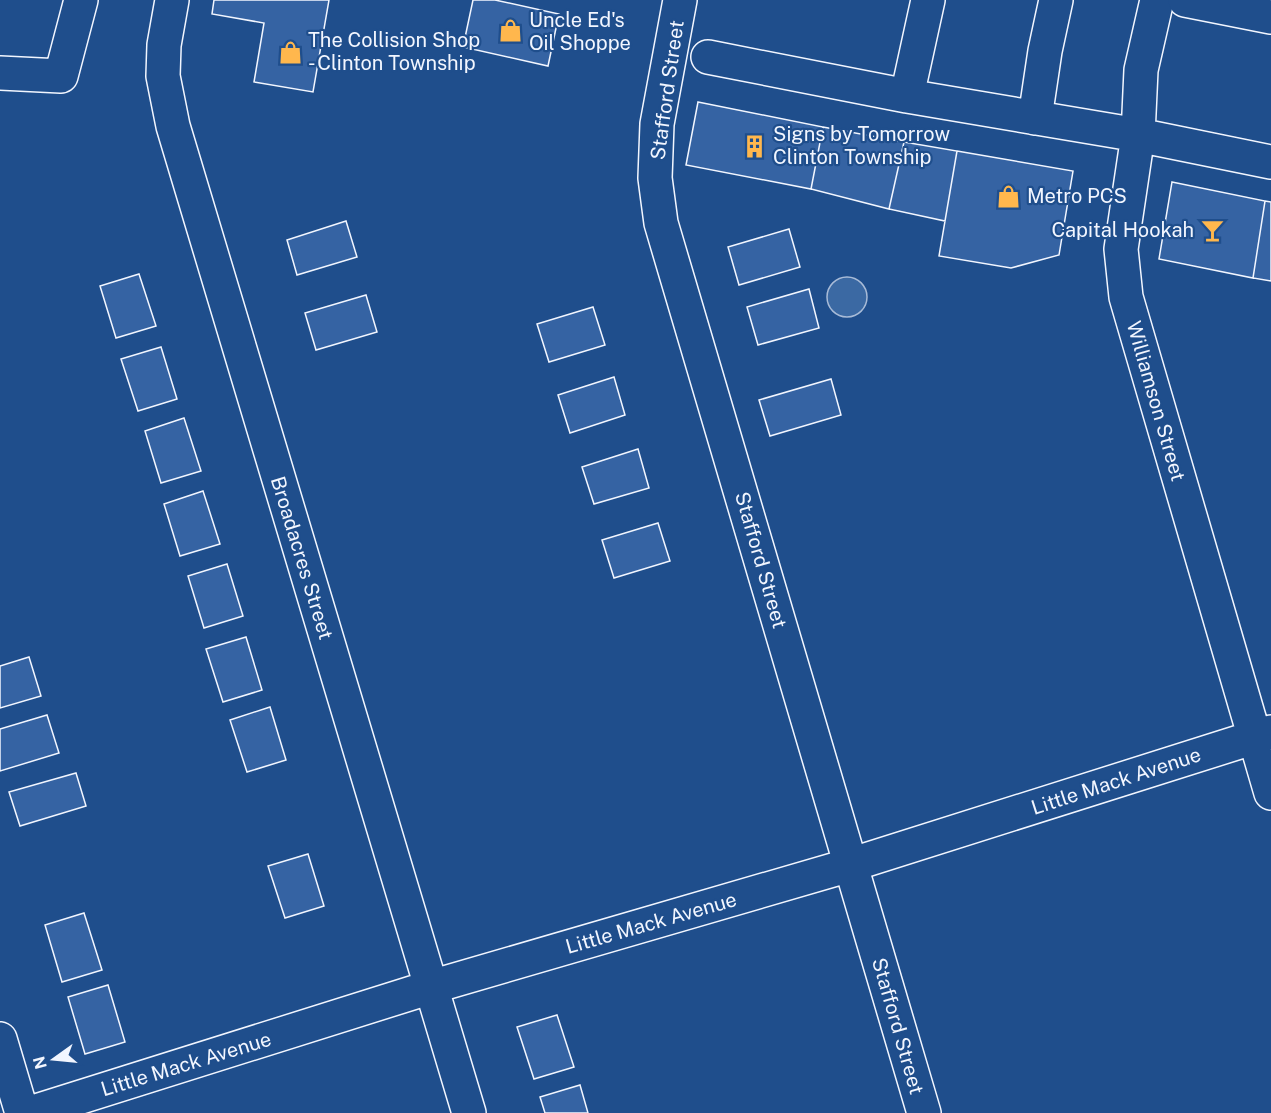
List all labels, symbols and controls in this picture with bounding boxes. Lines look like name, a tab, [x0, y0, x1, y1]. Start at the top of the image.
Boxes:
place label: Uncle Ed's Oil Shoppe	[529, 8, 631, 55]
shop icon: Uncle Ed's Oil Shoppe	[498, 18, 524, 44]
street label: Stafford Street	[645, 19, 689, 161]
place label: The Collision Shop - Clinton Township	[308, 28, 480, 75]
shop icon: The Collision Shop - Clinton Township	[277, 39, 303, 65]
place label: Signs by Tomorrow Clinton Township	[773, 122, 950, 169]
building icon: Signs by Tomorrow Clinton Township	[742, 133, 768, 159]
shop icon: Metro PCS	[996, 183, 1022, 209]
place label: Metro PCS	[1027, 184, 1127, 208]
bar icon: Capital Hookah	[1199, 217, 1225, 243]
place label: Capital Hookah	[1051, 218, 1194, 242]
street label: Williamson Street	[1122, 318, 1190, 484]
street label: Broadacres Street	[266, 474, 338, 642]
street label: Stafford Street	[730, 489, 792, 631]
street label: Little Mack Avenue	[1028, 742, 1204, 820]
street label: Little Mack Avenue	[563, 887, 739, 959]
street label: Stafford Street	[867, 955, 929, 1097]
street label: Little Mack Avenue	[98, 1027, 274, 1101]
north arrow	[24, 1029, 84, 1089]
text: N	[29, 1054, 51, 1071]

